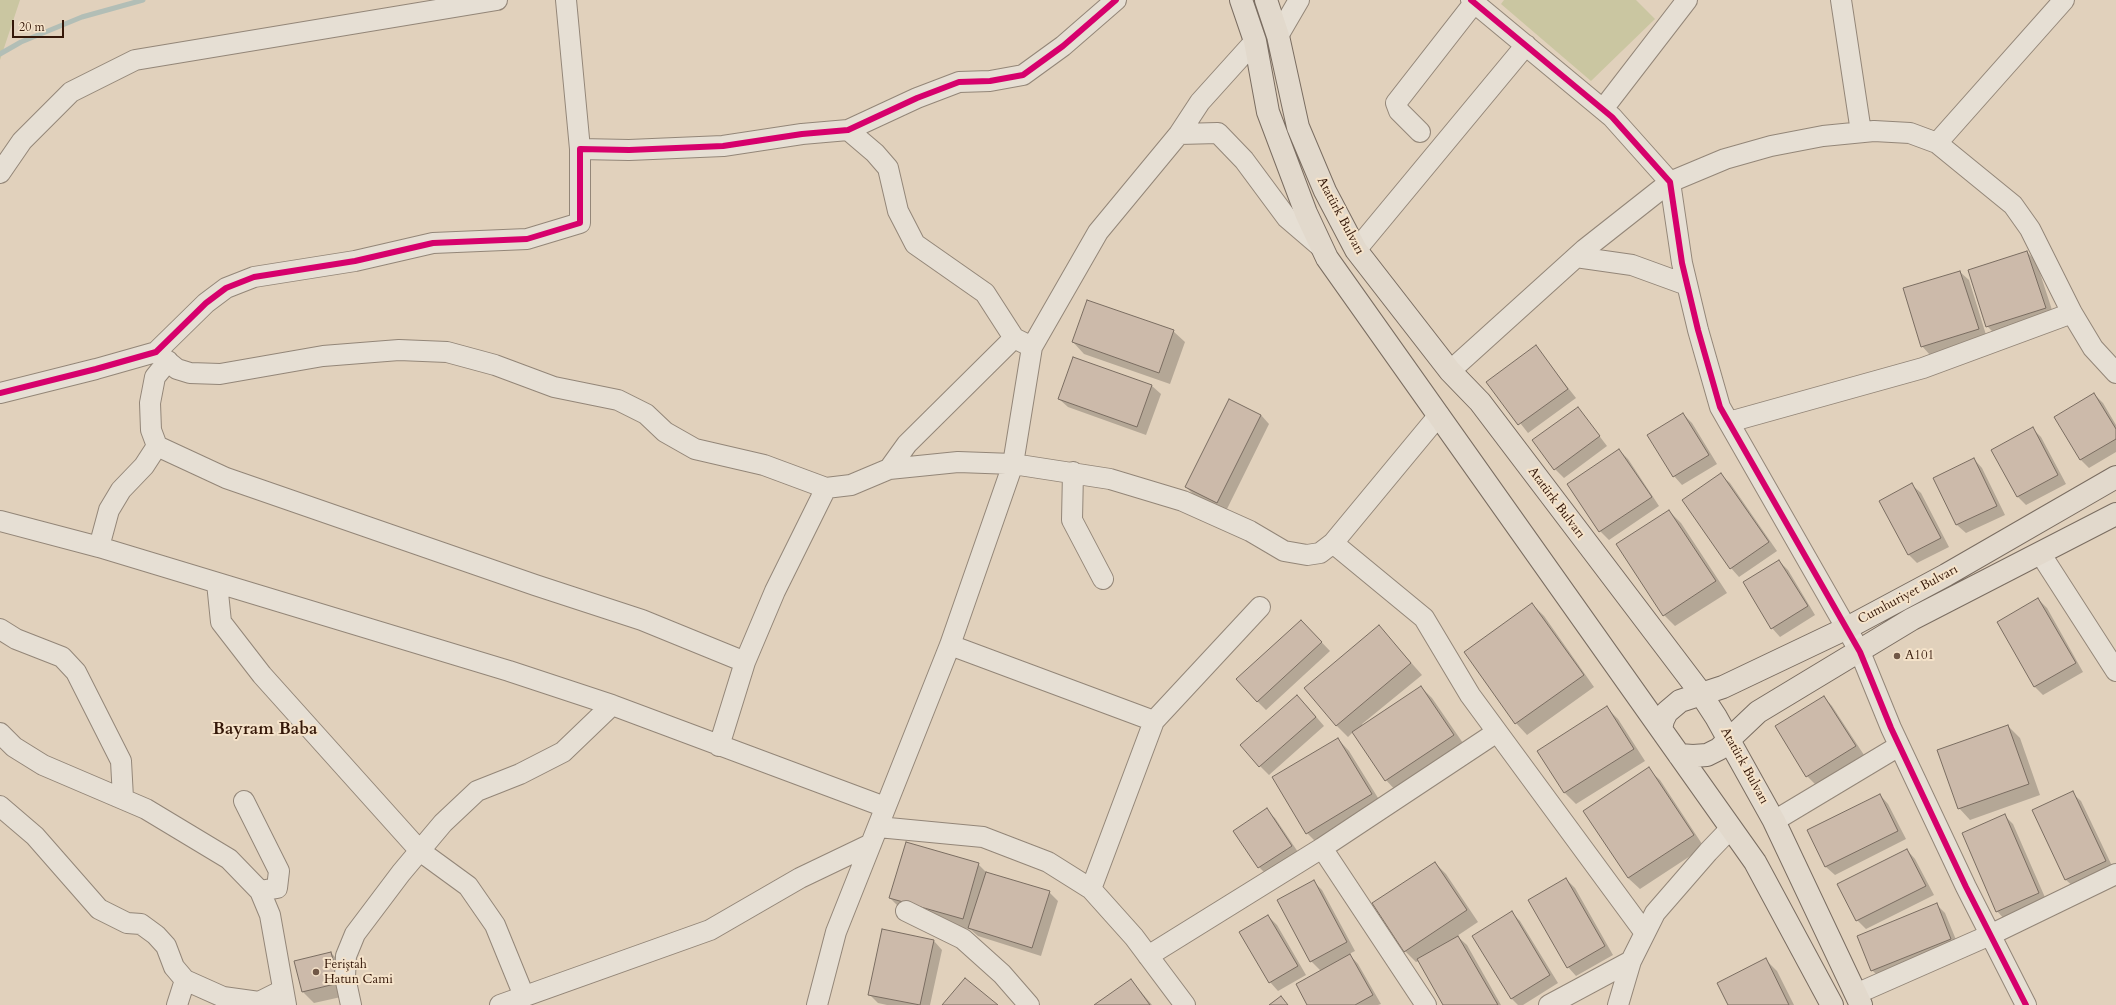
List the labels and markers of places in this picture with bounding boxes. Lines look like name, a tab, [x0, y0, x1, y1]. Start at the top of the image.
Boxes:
place label: A101	[1905, 648, 1934, 664]
marker: A101	[1892, 651, 1902, 661]
place label: Feriştah Hatun Cami	[324, 957, 393, 988]
marker: Feriştah Hatun Cami	[311, 967, 321, 977]

